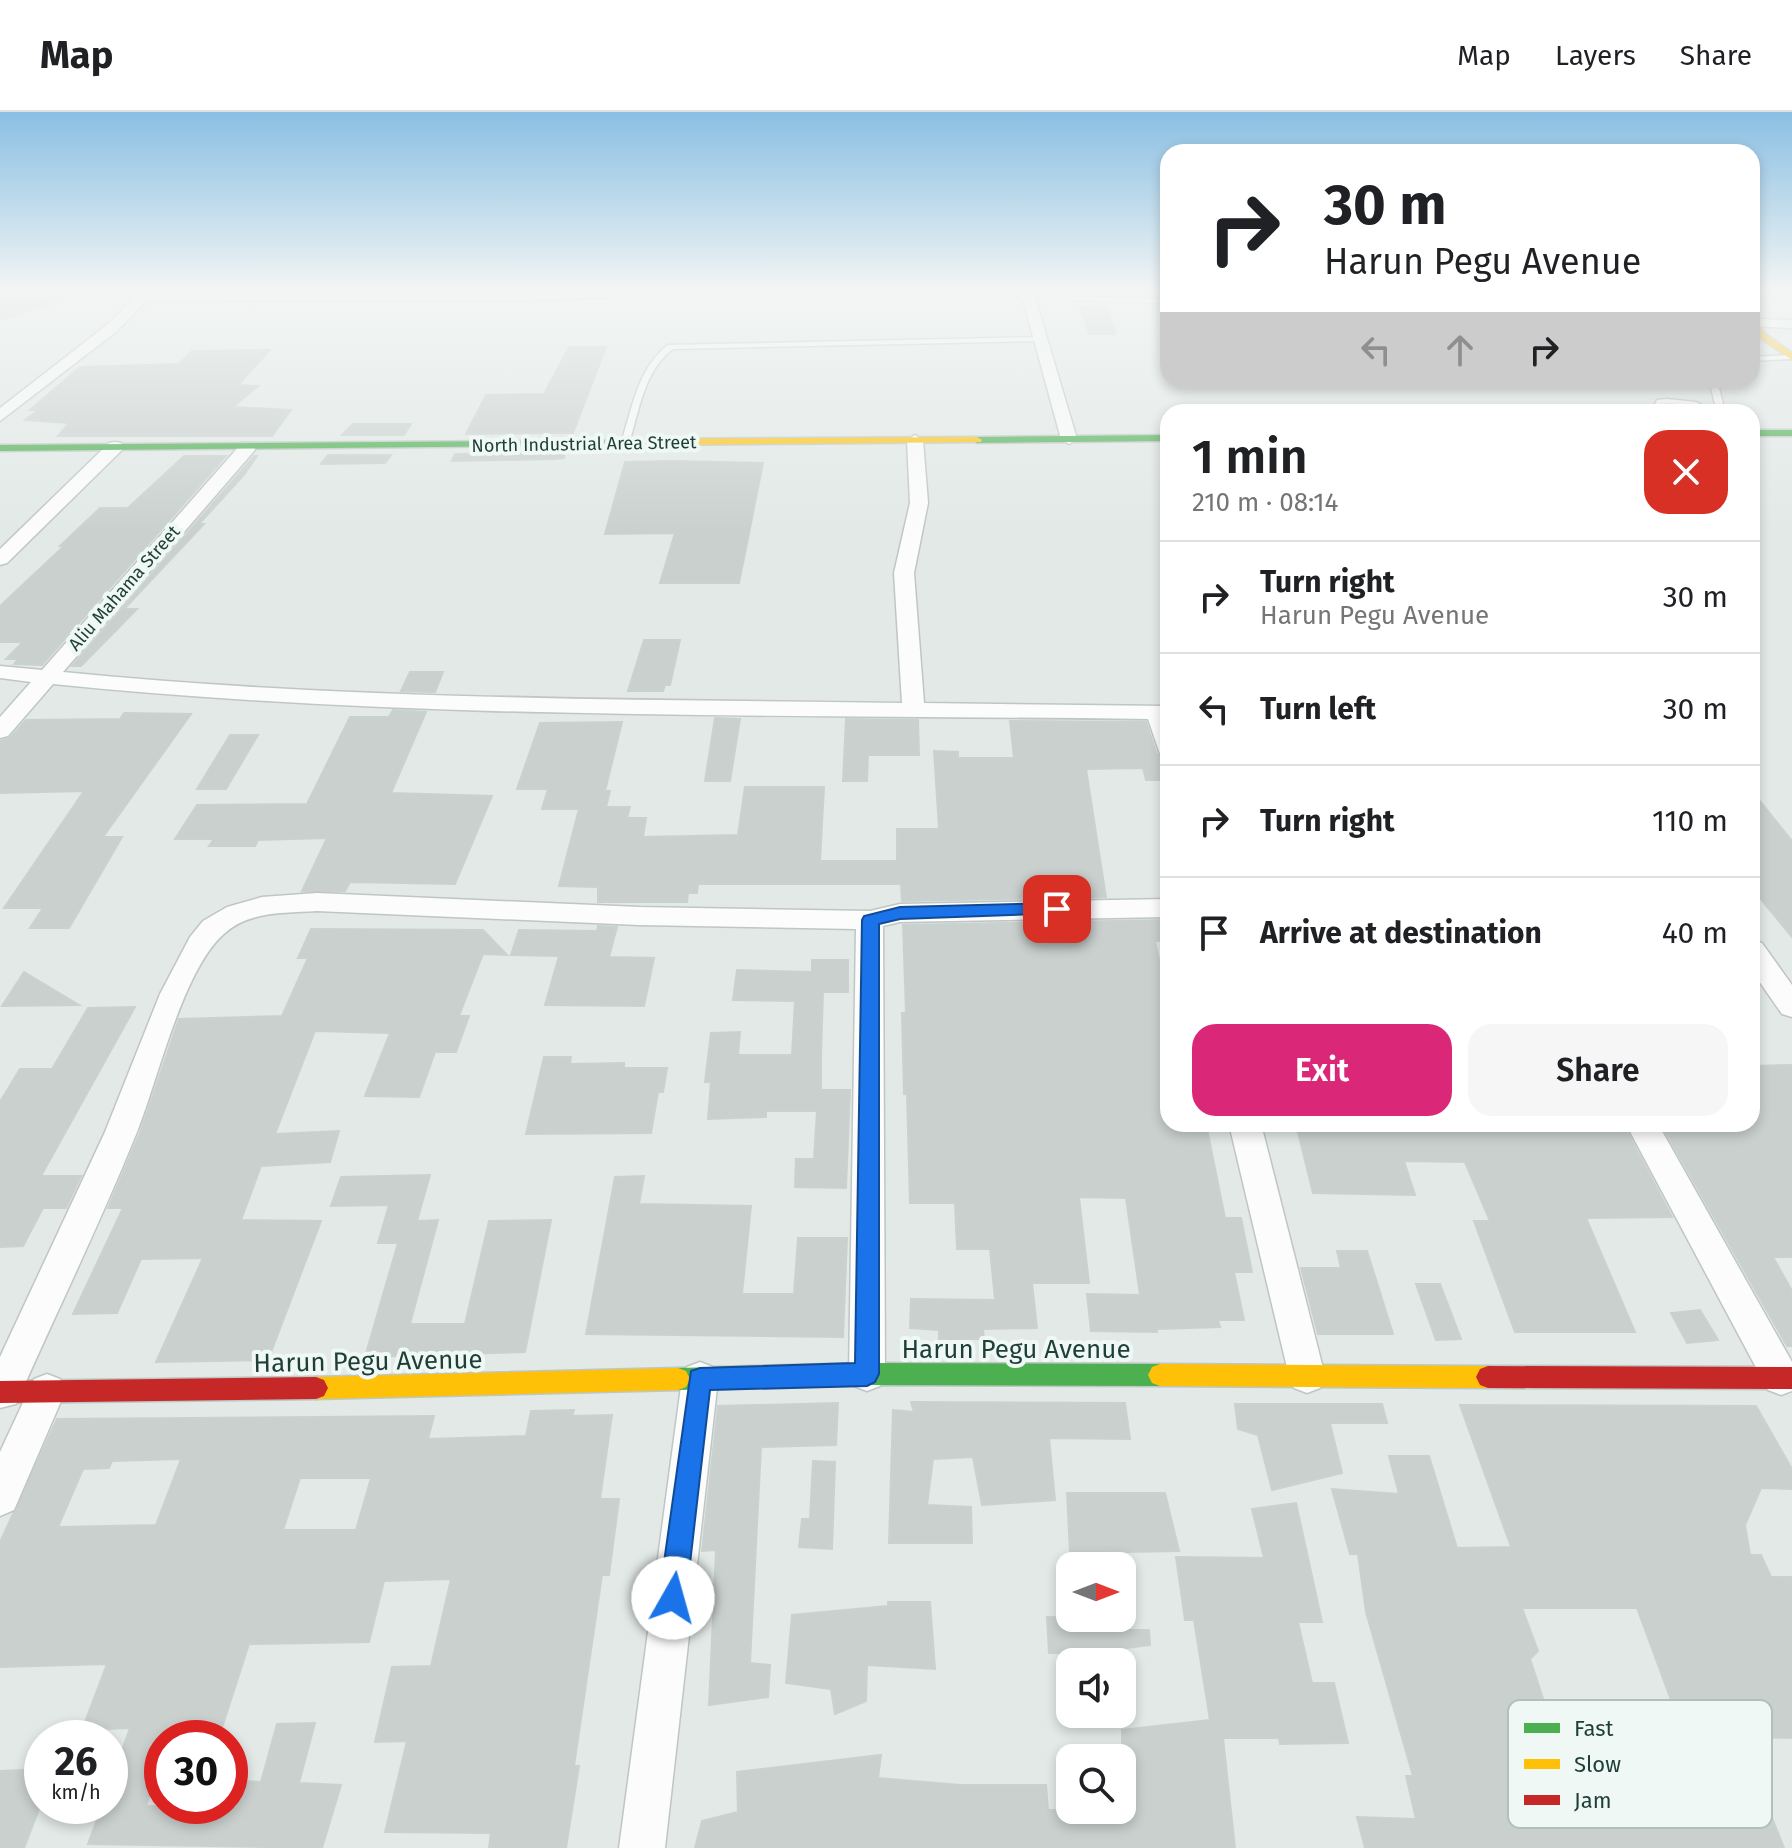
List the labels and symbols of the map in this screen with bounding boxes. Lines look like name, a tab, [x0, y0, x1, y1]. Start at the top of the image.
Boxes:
street label: North Industrial Area Street	[471, 431, 697, 457]
street label: Aliu Mahama Street	[64, 520, 185, 655]
pin	[1023, 875, 1091, 943]
street label: Harun Pegu Avenue	[901, 1334, 1131, 1365]
street label: Harun Pegu Avenue	[253, 1344, 483, 1379]
north arrow	[1056, 1552, 1136, 1632]
position arrow	[631, 1556, 715, 1640]
legend	[1508, 1700, 1772, 1828]
text: Fast	[1574, 1715, 1614, 1742]
speed limit sign: 30	[144, 1720, 248, 1824]
text: Slow	[1574, 1751, 1621, 1778]
text: Jam	[1574, 1787, 1612, 1814]

